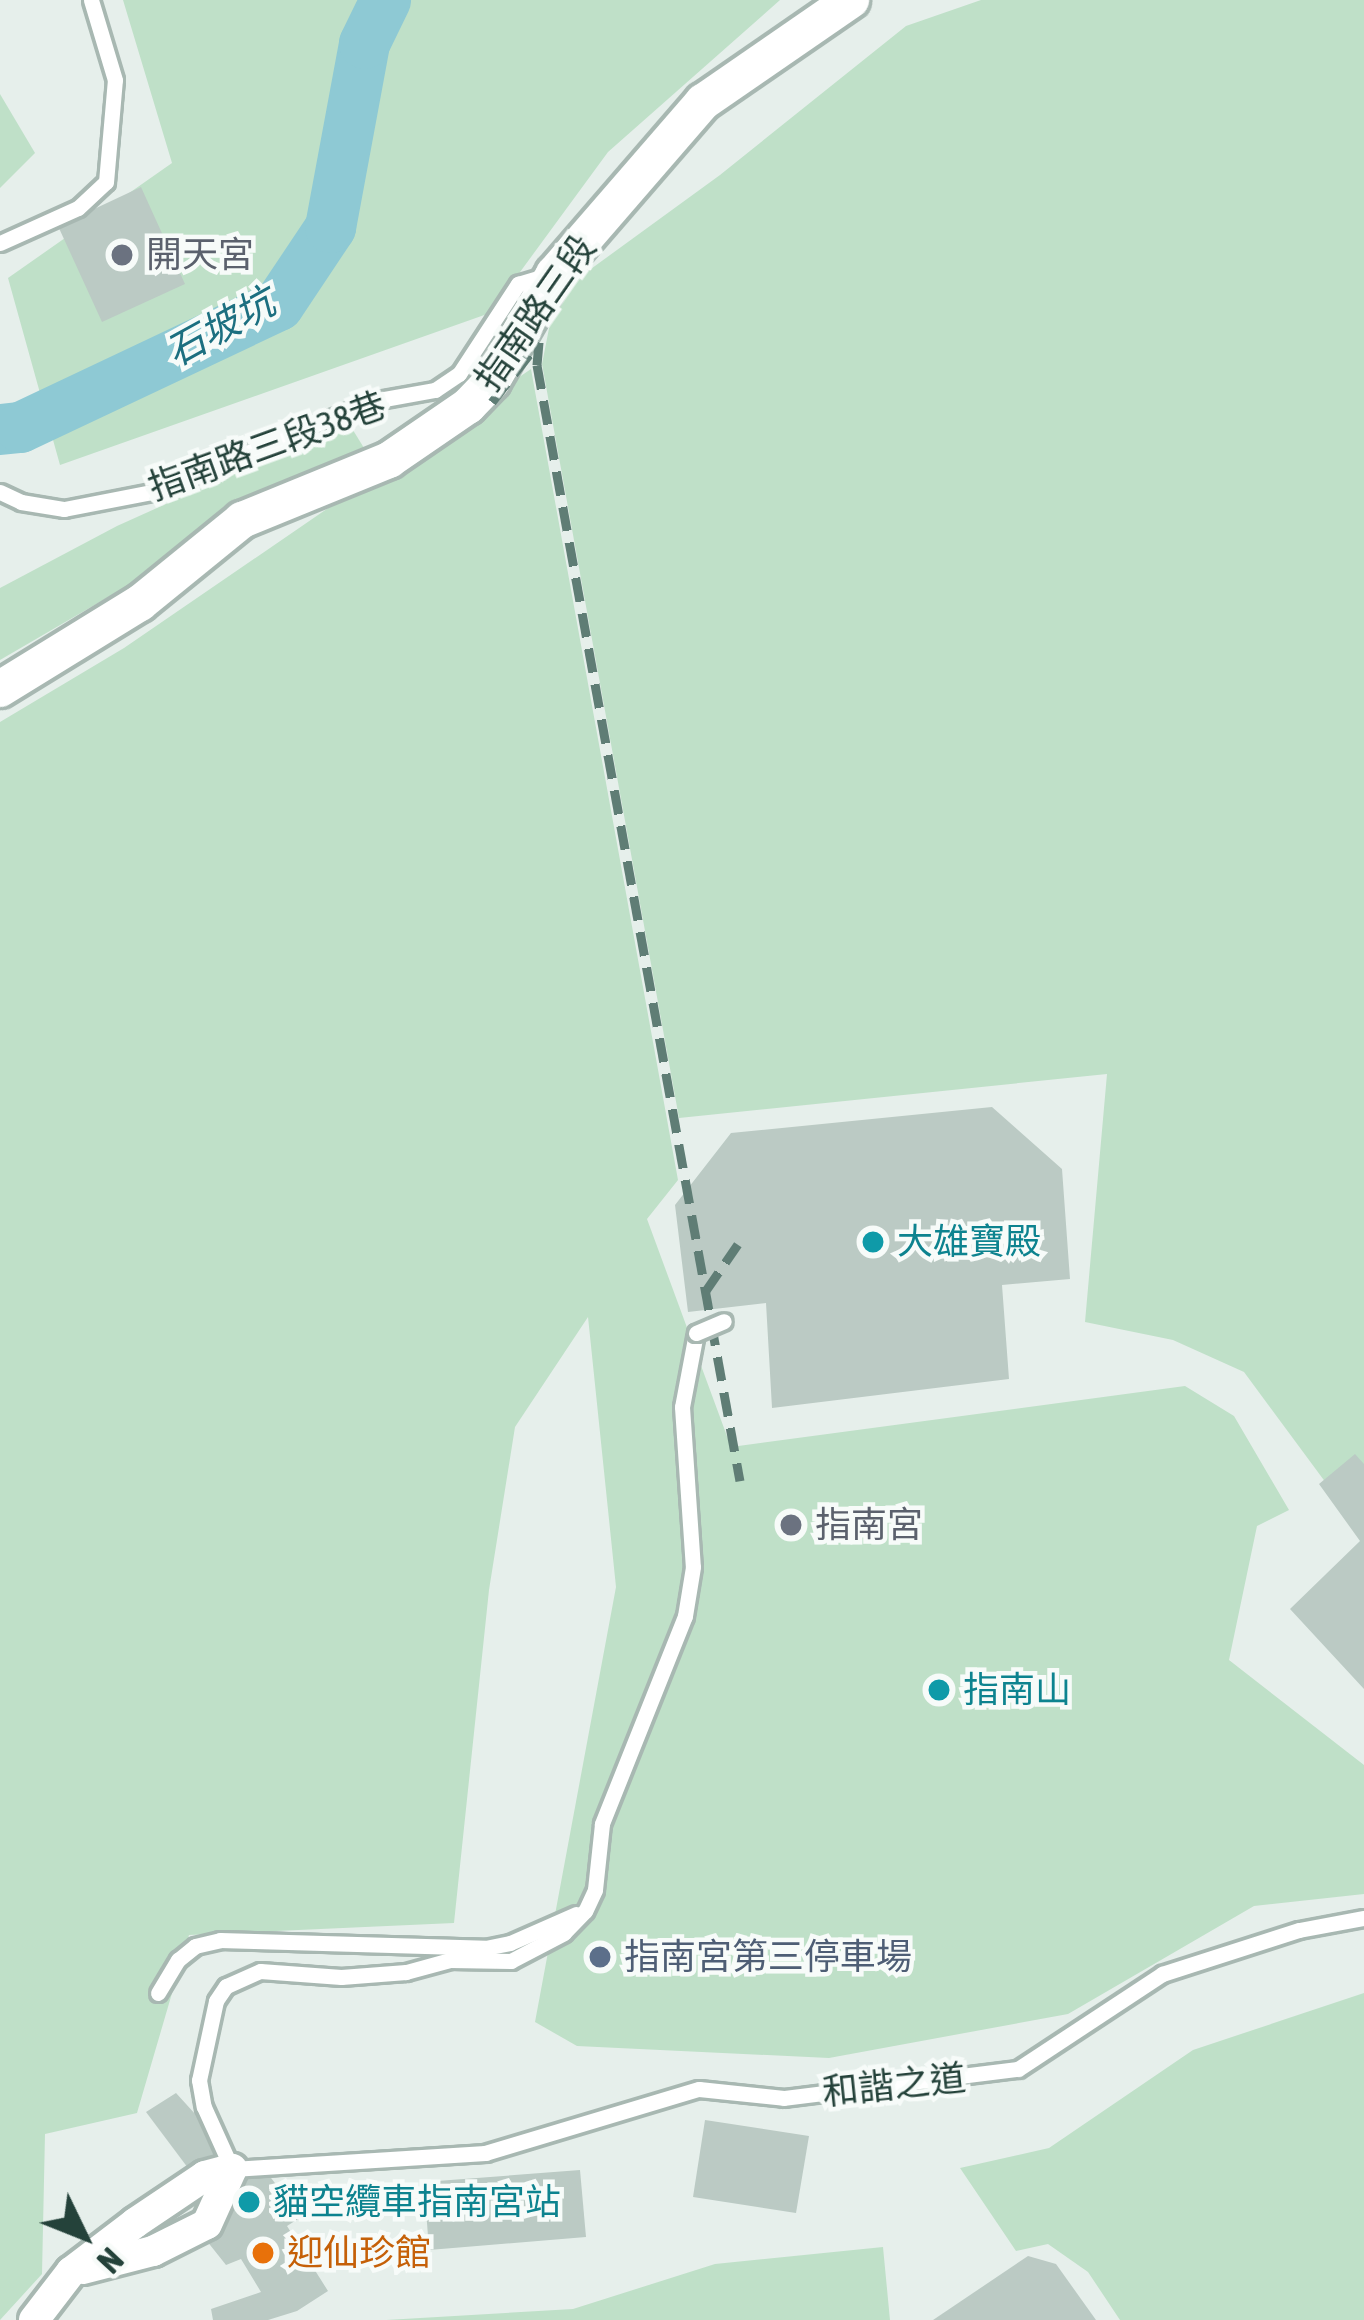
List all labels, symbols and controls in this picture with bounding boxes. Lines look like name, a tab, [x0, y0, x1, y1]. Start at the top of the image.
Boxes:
street label: 指南路三段	[466, 227, 604, 399]
place label: 開天宮	[146, 233, 254, 277]
marker: 開天宮	[109, 242, 135, 268]
water label: 石坡坑	[157, 278, 283, 376]
street label: 指南路三段38巷	[142, 383, 392, 509]
place label: 大雄寶殿	[897, 1220, 1041, 1264]
marker: 大雄寶殿	[860, 1229, 886, 1255]
place label: 指南宮	[815, 1503, 923, 1547]
marker: 指南宮	[778, 1512, 804, 1538]
place label: 指南山	[963, 1668, 1071, 1712]
marker: 指南山	[926, 1677, 952, 1703]
place label: 指南宮第三停車場	[624, 1935, 912, 1979]
marker: 指南宮第三停車場	[587, 1944, 613, 1970]
street label: 和諧之道	[820, 2056, 968, 2114]
north arrow	[24, 2176, 144, 2296]
place label: 貓空纜車指南宮站	[273, 2180, 561, 2224]
marker: 貓空纜車指南宮站	[236, 2189, 262, 2215]
place label: 迎仙珍館	[287, 2231, 431, 2275]
text: N	[90, 2240, 131, 2281]
marker: 迎仙珍館	[250, 2240, 276, 2266]

